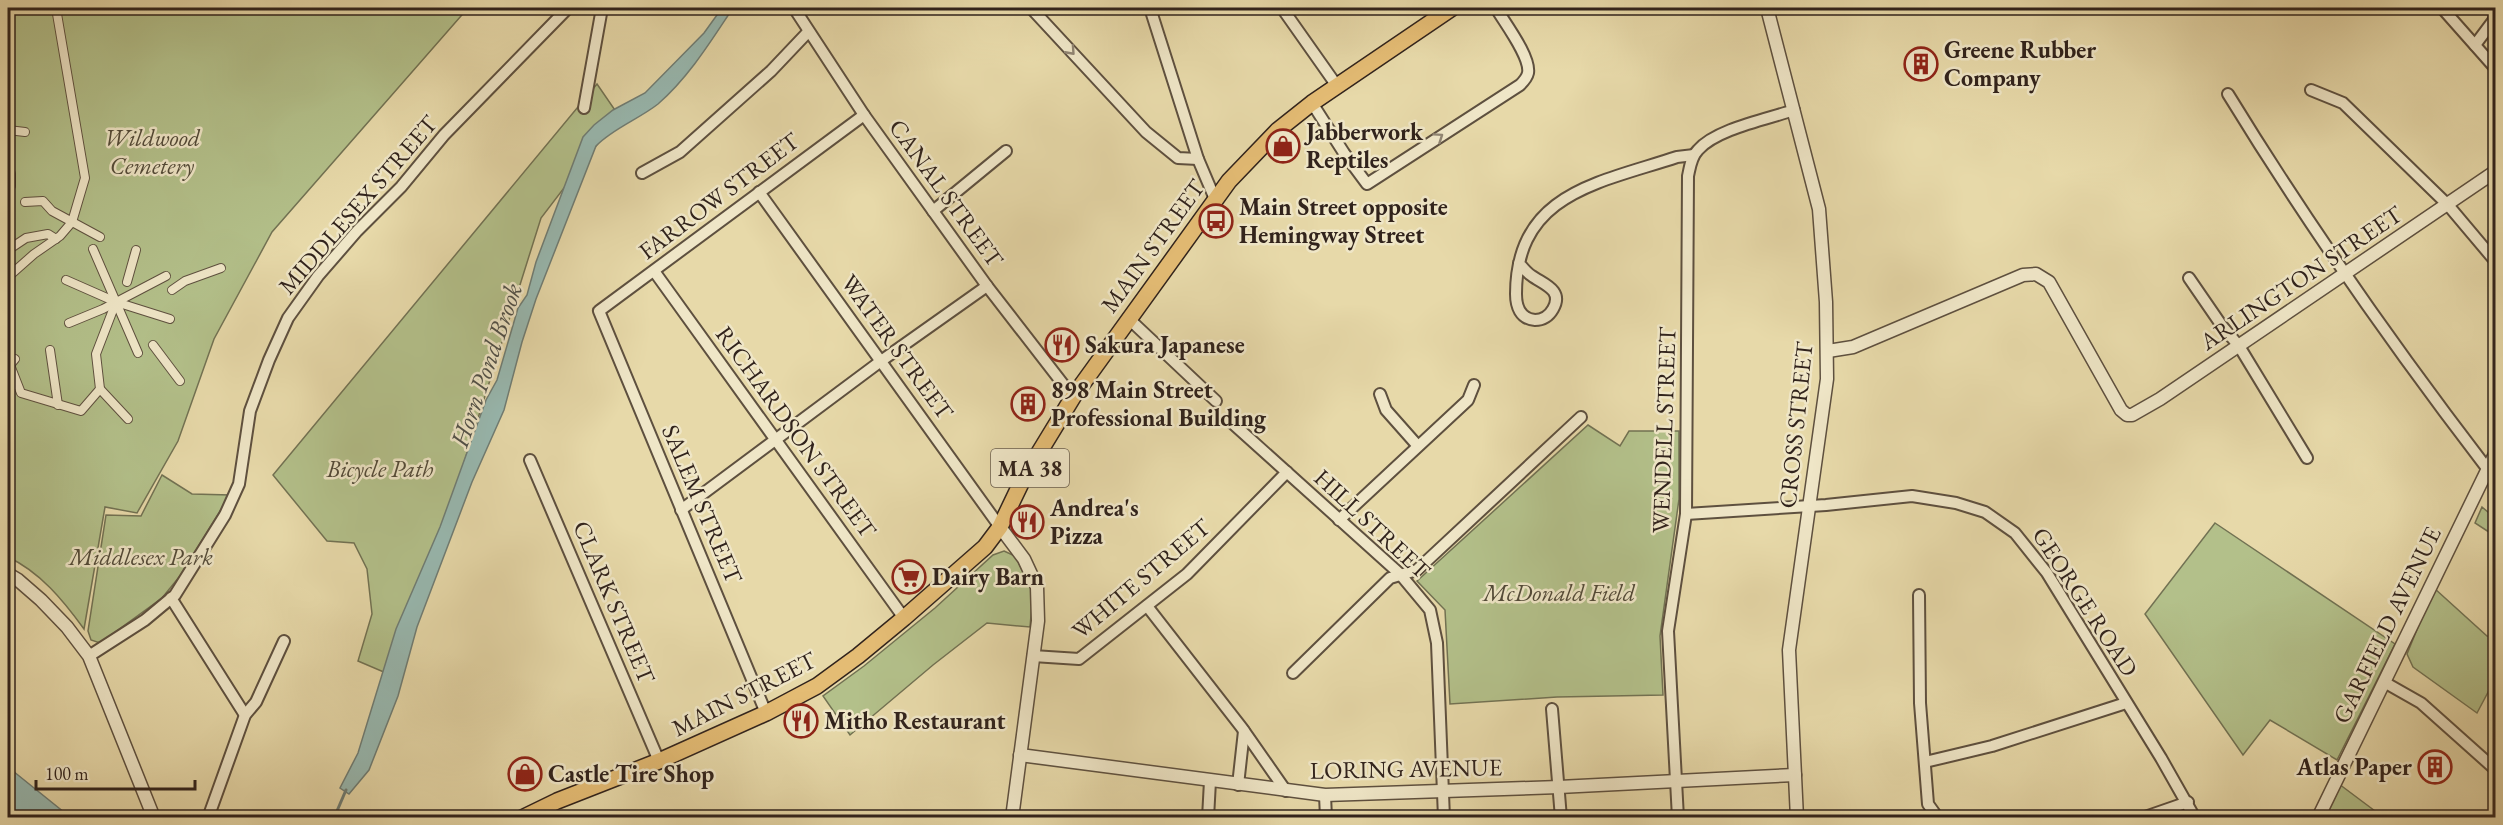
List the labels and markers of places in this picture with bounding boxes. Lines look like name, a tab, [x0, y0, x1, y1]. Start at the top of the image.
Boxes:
place label: Greene Rubber Company	[1944, 34, 2096, 94]
building icon: Greene Rubber Company	[1903, 46, 1939, 82]
place label: Jabberwork Reptiles	[1304, 116, 1424, 175]
shop icon: Jabberwork Reptiles	[1265, 128, 1301, 164]
place label: Main Street opposite Hemingway Street	[1239, 191, 1448, 251]
bus stop icon: Main Street opposite Hemingway Street	[1198, 203, 1234, 239]
restaurant icon: Sakura Japanese	[1044, 327, 1080, 363]
place label: Sakura Japanese	[1085, 329, 1245, 360]
place label: 898 Main Street Professional Building	[1051, 374, 1267, 434]
building icon: 898 Main Street Professional Building	[1010, 386, 1046, 422]
place label: Andrea's Pizza	[1049, 492, 1139, 551]
restaurant icon: Andrea's Pizza	[1009, 504, 1045, 540]
supermarket icon: Dairy Barn	[891, 559, 927, 595]
place label: Dairy Barn	[932, 561, 1045, 593]
restaurant icon: Mitho Restaurant	[783, 703, 819, 739]
place label: Mitho Restaurant	[824, 705, 1006, 736]
building icon: Atlas Paper	[2417, 749, 2453, 785]
place label: Atlas Paper	[2295, 751, 2412, 782]
shop icon: Castle Tire Shop	[507, 756, 543, 792]
place label: Castle Tire Shop	[548, 758, 714, 789]

